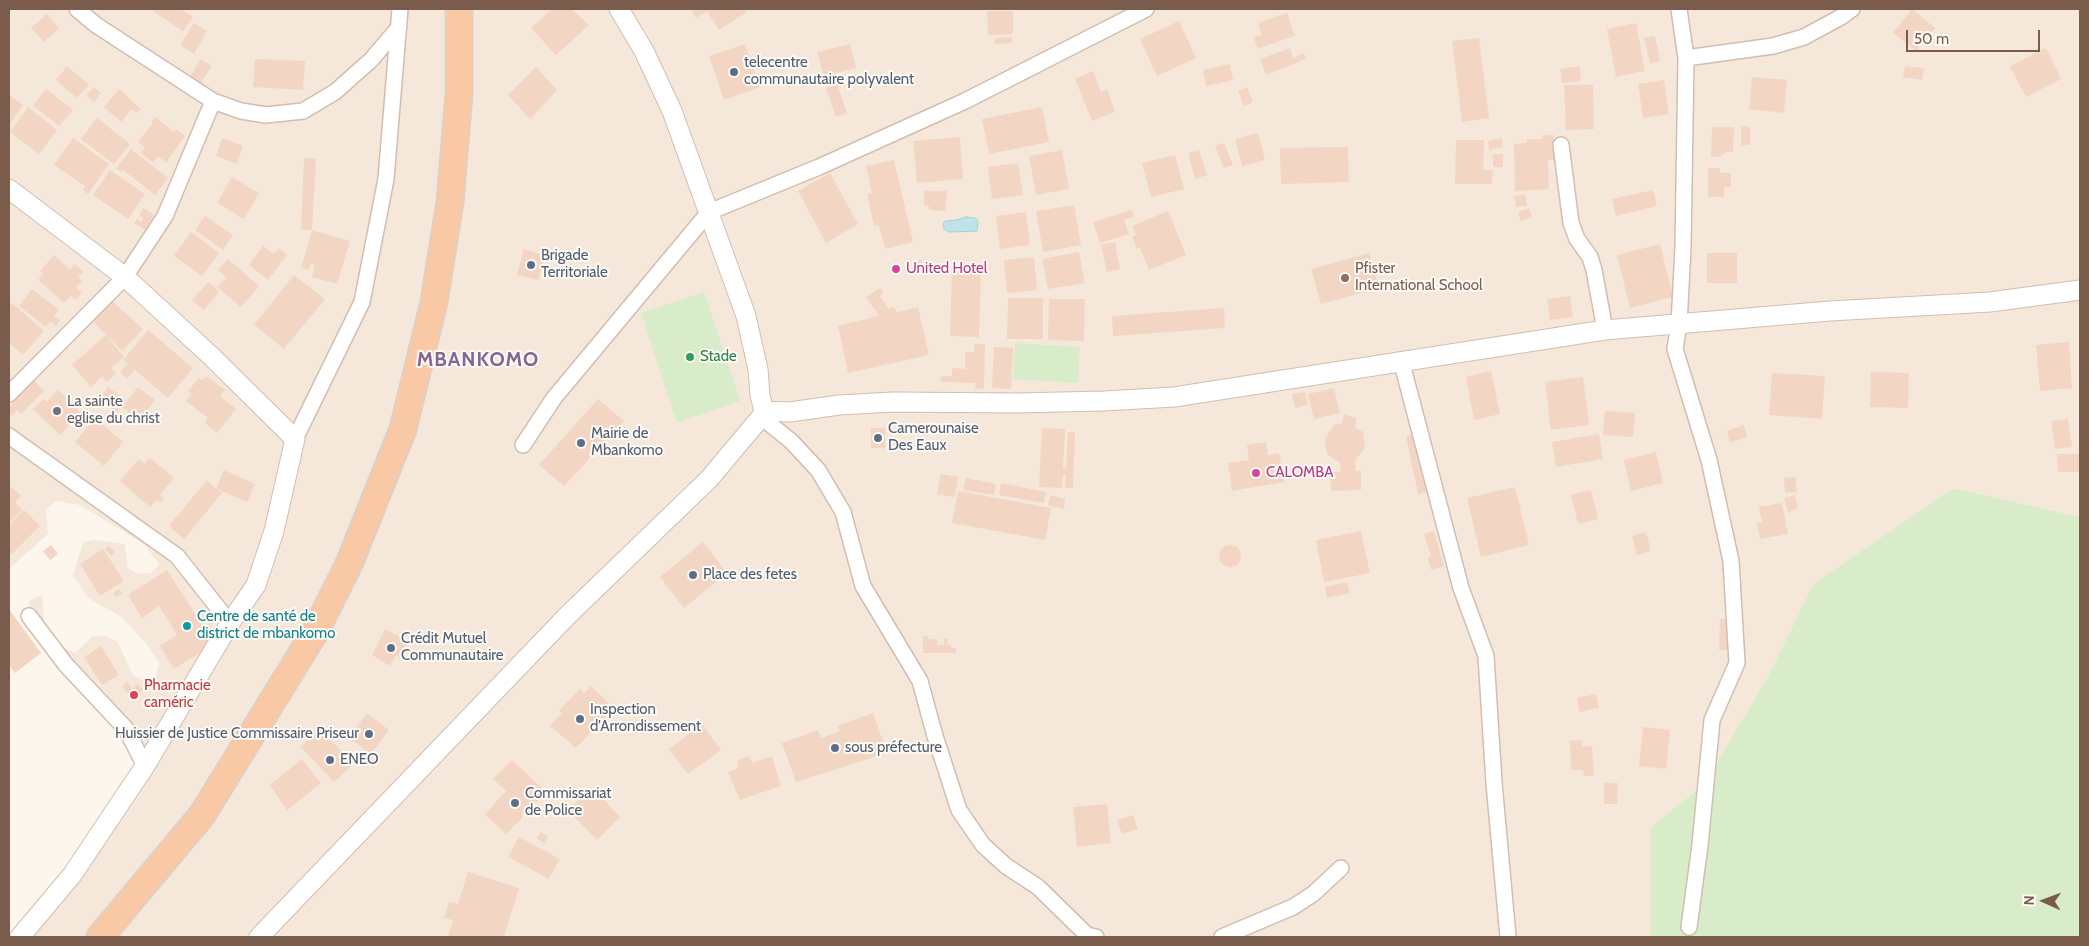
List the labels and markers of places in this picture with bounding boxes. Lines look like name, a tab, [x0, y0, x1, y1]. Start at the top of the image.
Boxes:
place label: telecentre communautaire polyvalent	[744, 54, 914, 89]
marker: telecentre communautaire polyvalent	[728, 66, 740, 78]
place label: Brigade Territoriale	[541, 247, 608, 282]
marker: Brigade Territoriale	[525, 259, 537, 271]
place label: United Hotel	[906, 260, 987, 278]
place label: Pfister International School	[1355, 260, 1483, 295]
marker: United Hotel	[890, 263, 902, 275]
marker: Pfister International School	[1339, 272, 1351, 284]
place label: Stade	[700, 348, 737, 366]
marker: Stade	[684, 351, 696, 363]
place label: La sainte eglise du christ	[67, 393, 160, 428]
marker: La sainte eglise du christ	[51, 405, 63, 417]
place label: Camerounaise Des Eaux	[888, 420, 979, 455]
place label: Mairie de Mbankomo	[591, 425, 663, 460]
marker: Camerounaise Des Eaux	[872, 432, 884, 444]
marker: Mairie de Mbankomo	[575, 437, 587, 449]
place label: CALOMBA	[1266, 464, 1333, 482]
marker: CALOMBA	[1250, 467, 1262, 479]
place label: Place des fetes	[703, 566, 797, 584]
marker: Place des fetes	[687, 569, 699, 581]
place label: Centre de santé de district de mbankomo	[197, 608, 335, 643]
marker: Centre de santé de district de mbankomo	[181, 620, 193, 632]
place label: Crédit Mutuel Communautaire	[401, 630, 504, 665]
marker: Crédit Mutuel Communautaire	[385, 642, 397, 654]
place label: Pharmacie caméric	[144, 677, 211, 712]
marker: Pharmacie caméric	[128, 689, 140, 701]
place label: Inspection d'Arrondissement	[590, 701, 701, 736]
marker: Inspection d'Arrondissement	[574, 713, 586, 725]
place label: Huissier de Justice Commissaire Priseur	[115, 725, 359, 743]
marker: Huissier de Justice Commissaire Priseur	[363, 728, 375, 740]
place label: sous préfecture	[845, 739, 942, 757]
marker: sous préfecture	[829, 742, 841, 754]
place label: ENEO	[340, 751, 379, 769]
marker: ENEO	[324, 754, 336, 766]
place label: Commissariat de Police	[525, 785, 611, 820]
marker: Commissariat de Police	[509, 797, 521, 809]

